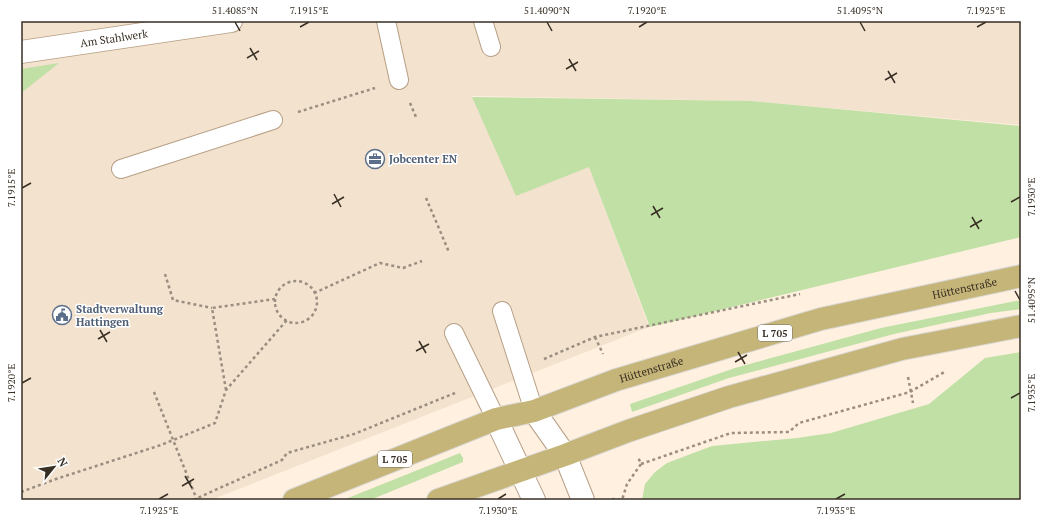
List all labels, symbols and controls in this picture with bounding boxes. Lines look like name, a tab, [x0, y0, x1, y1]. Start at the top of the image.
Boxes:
text: 51.4085°N	[212, 4, 259, 17]
text: 7.1915°E	[290, 4, 328, 17]
text: 51.4090°N	[524, 4, 571, 17]
text: 7.1920°E	[628, 4, 666, 17]
text: 51.4095°N	[837, 4, 884, 17]
text: 7.1925°E	[967, 4, 1005, 17]
street label: Am Stahlwerk	[79, 26, 149, 50]
office icon: Jobcenter EN	[364, 148, 386, 170]
place label: Jobcenter EN	[389, 152, 458, 166]
text: 7.1915°E	[5, 169, 18, 207]
text: 7.1930°E	[1025, 178, 1038, 216]
street label: Hüttenstraße	[931, 274, 999, 302]
text: 51.4095°N	[1025, 276, 1038, 323]
place label: Stadtverwaltung Hattingen	[76, 302, 164, 329]
public building icon: Stadtverwaltung Hattingen	[51, 304, 73, 326]
road number: L 705	[758, 325, 792, 341]
street label: Hüttenstraße	[618, 353, 685, 386]
text: 7.1920°E	[5, 364, 18, 402]
text: 7.1935°E	[1025, 374, 1038, 412]
north arrow	[34, 447, 74, 487]
road number: L 705	[378, 451, 412, 467]
text: N	[55, 455, 71, 470]
text: 7.1925°E	[140, 504, 178, 517]
text: 7.1930°E	[479, 504, 517, 517]
text: 7.1935°E	[817, 504, 855, 517]

